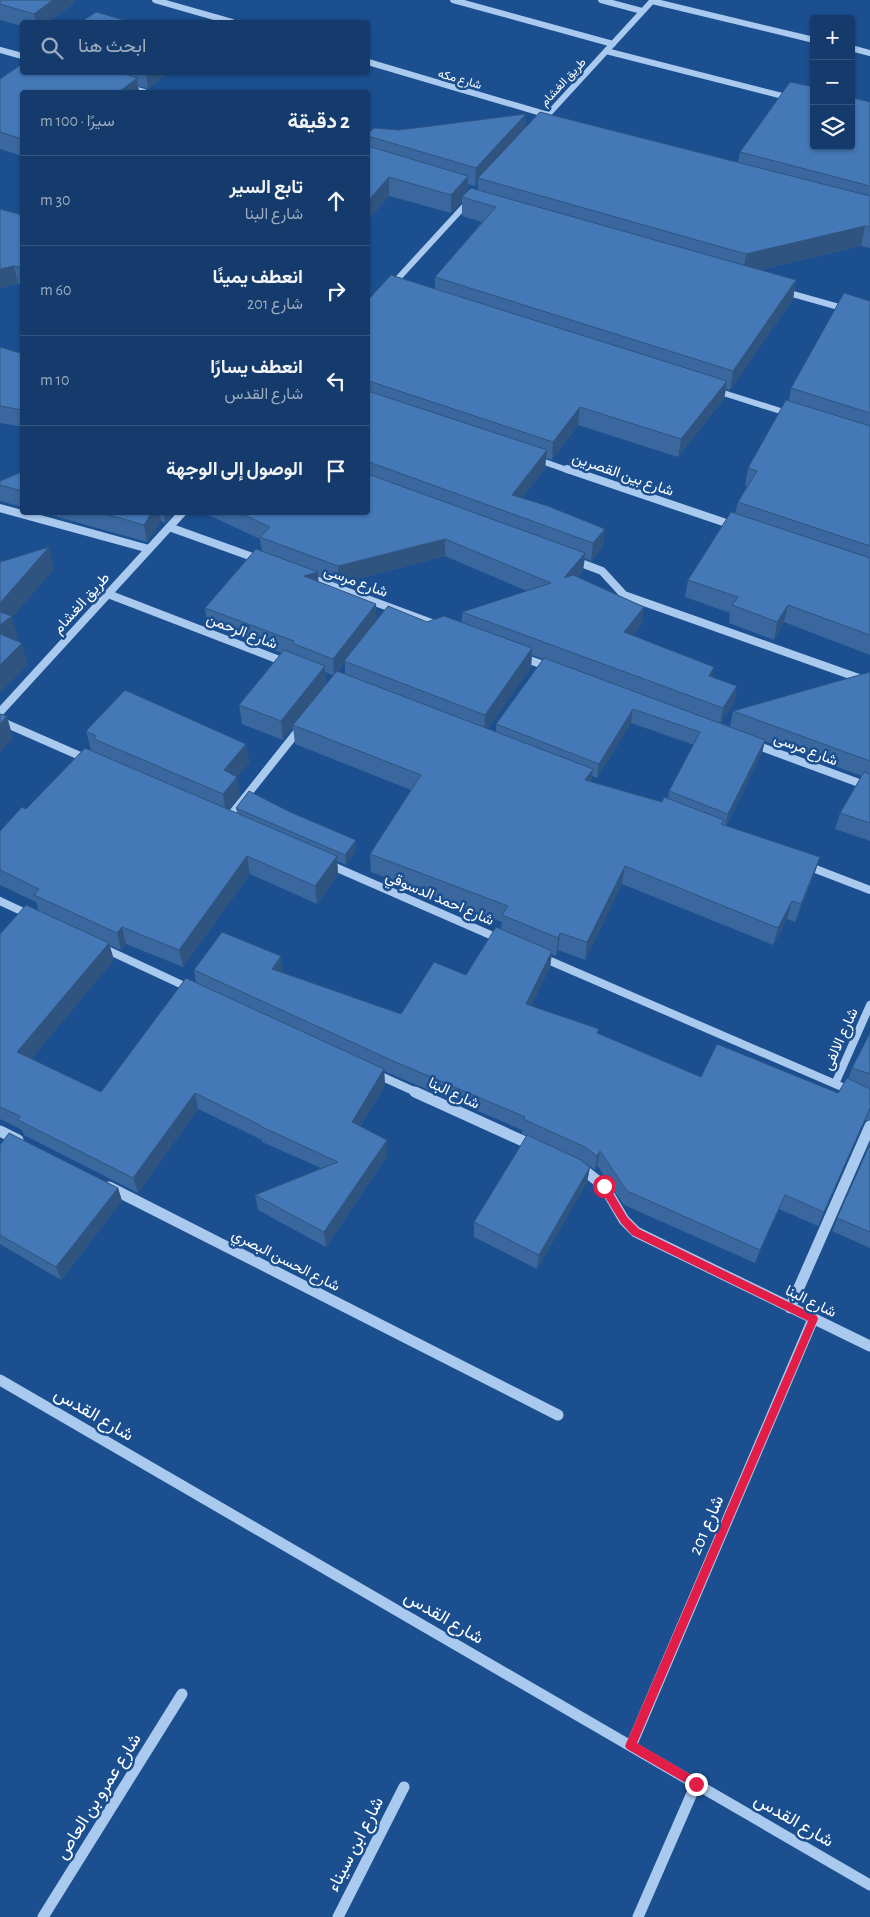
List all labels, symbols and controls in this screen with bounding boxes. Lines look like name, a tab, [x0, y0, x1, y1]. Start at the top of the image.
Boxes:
map controls	[810, 15, 855, 150]
button: +	[810, 15, 855, 60]
search box	[20, 20, 370, 75]
icon: search	[38, 34, 66, 62]
text: ابحث هنا	[78, 37, 146, 56]
street label: طريق الغشام	[538, 55, 590, 110]
button: −	[810, 60, 855, 105]
street label: شارع مكه	[436, 67, 483, 94]
button: layers	[810, 105, 855, 150]
text: 2 دقيقة	[287, 111, 350, 132]
text: سيرًا · 100 m	[40, 113, 115, 129]
text: تابع السير	[229, 178, 303, 197]
icon: ahead	[322, 187, 350, 215]
text: 30 m	[40, 192, 71, 208]
text: شارع البنا	[245, 206, 303, 222]
text: انعطف يمينًا	[213, 268, 303, 287]
icon: right	[322, 277, 350, 305]
text: 60 m	[40, 282, 71, 298]
text: شارع 201	[247, 296, 303, 312]
text: انعطف يسارًا	[210, 358, 303, 377]
icon: left	[322, 367, 350, 395]
text: 10 m	[40, 372, 69, 388]
text: شارع القدس	[224, 386, 303, 402]
street label: شارع بين القصرين	[569, 450, 676, 502]
icon: arrive	[322, 457, 350, 485]
text: الوصول إلى الوجهة	[166, 460, 303, 479]
street label: شارع مرسى	[321, 563, 390, 603]
street label: طريق الغشام	[50, 570, 114, 638]
street label: شارع الرحمن	[203, 611, 279, 655]
street label: شارع مرسى	[771, 730, 840, 771]
street label: شارع احمد الدسوقي	[381, 869, 496, 933]
street label: شارع الالفى	[820, 1006, 864, 1074]
street label: شارع البنا	[425, 1075, 482, 1115]
route start	[593, 1175, 616, 1198]
street label: شارع الحسن البصري	[227, 1227, 342, 1299]
street label: شارع البنا	[782, 1283, 839, 1323]
street label: شارع القدس	[50, 1385, 136, 1446]
street label: شارع 201	[686, 1493, 729, 1559]
street label: شارع القدس	[400, 1588, 486, 1649]
street label: شارع عمرو بن العاص	[53, 1730, 146, 1864]
route end	[685, 1773, 708, 1796]
street label: شارع القدس	[750, 1791, 836, 1852]
street label: شارع ابن سيناء	[324, 1794, 389, 1896]

